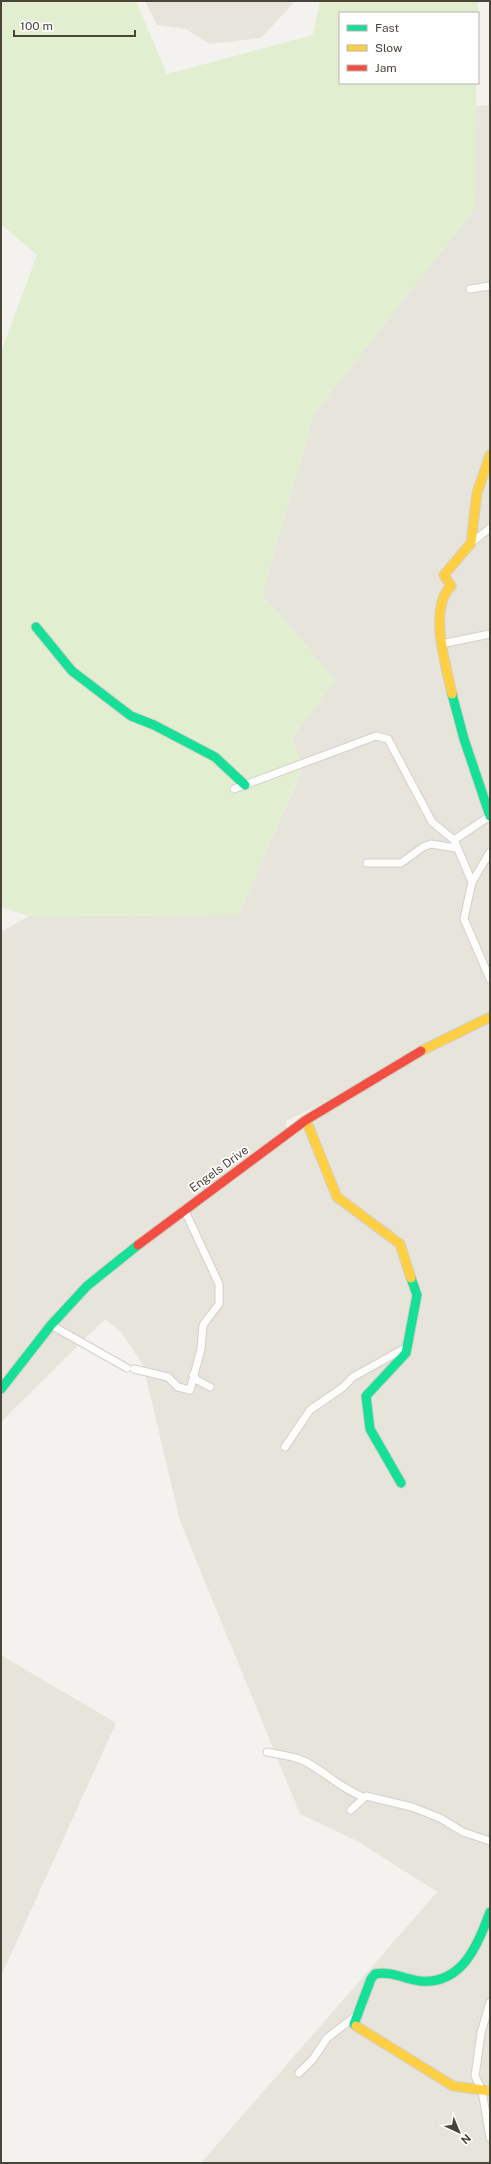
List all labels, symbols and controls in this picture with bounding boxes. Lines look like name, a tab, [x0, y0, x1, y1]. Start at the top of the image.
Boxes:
scale bar	[14, 12, 135, 38]
legend	[339, 12, 479, 84]
text: 100 m	[20, 19, 53, 33]
text: Fast	[375, 21, 400, 35]
text: Slow	[375, 41, 403, 55]
text: Jam	[375, 61, 397, 75]
street label: Engels Drive	[187, 1143, 251, 1195]
north arrow	[439, 2112, 479, 2152]
text: N	[459, 2132, 473, 2146]

